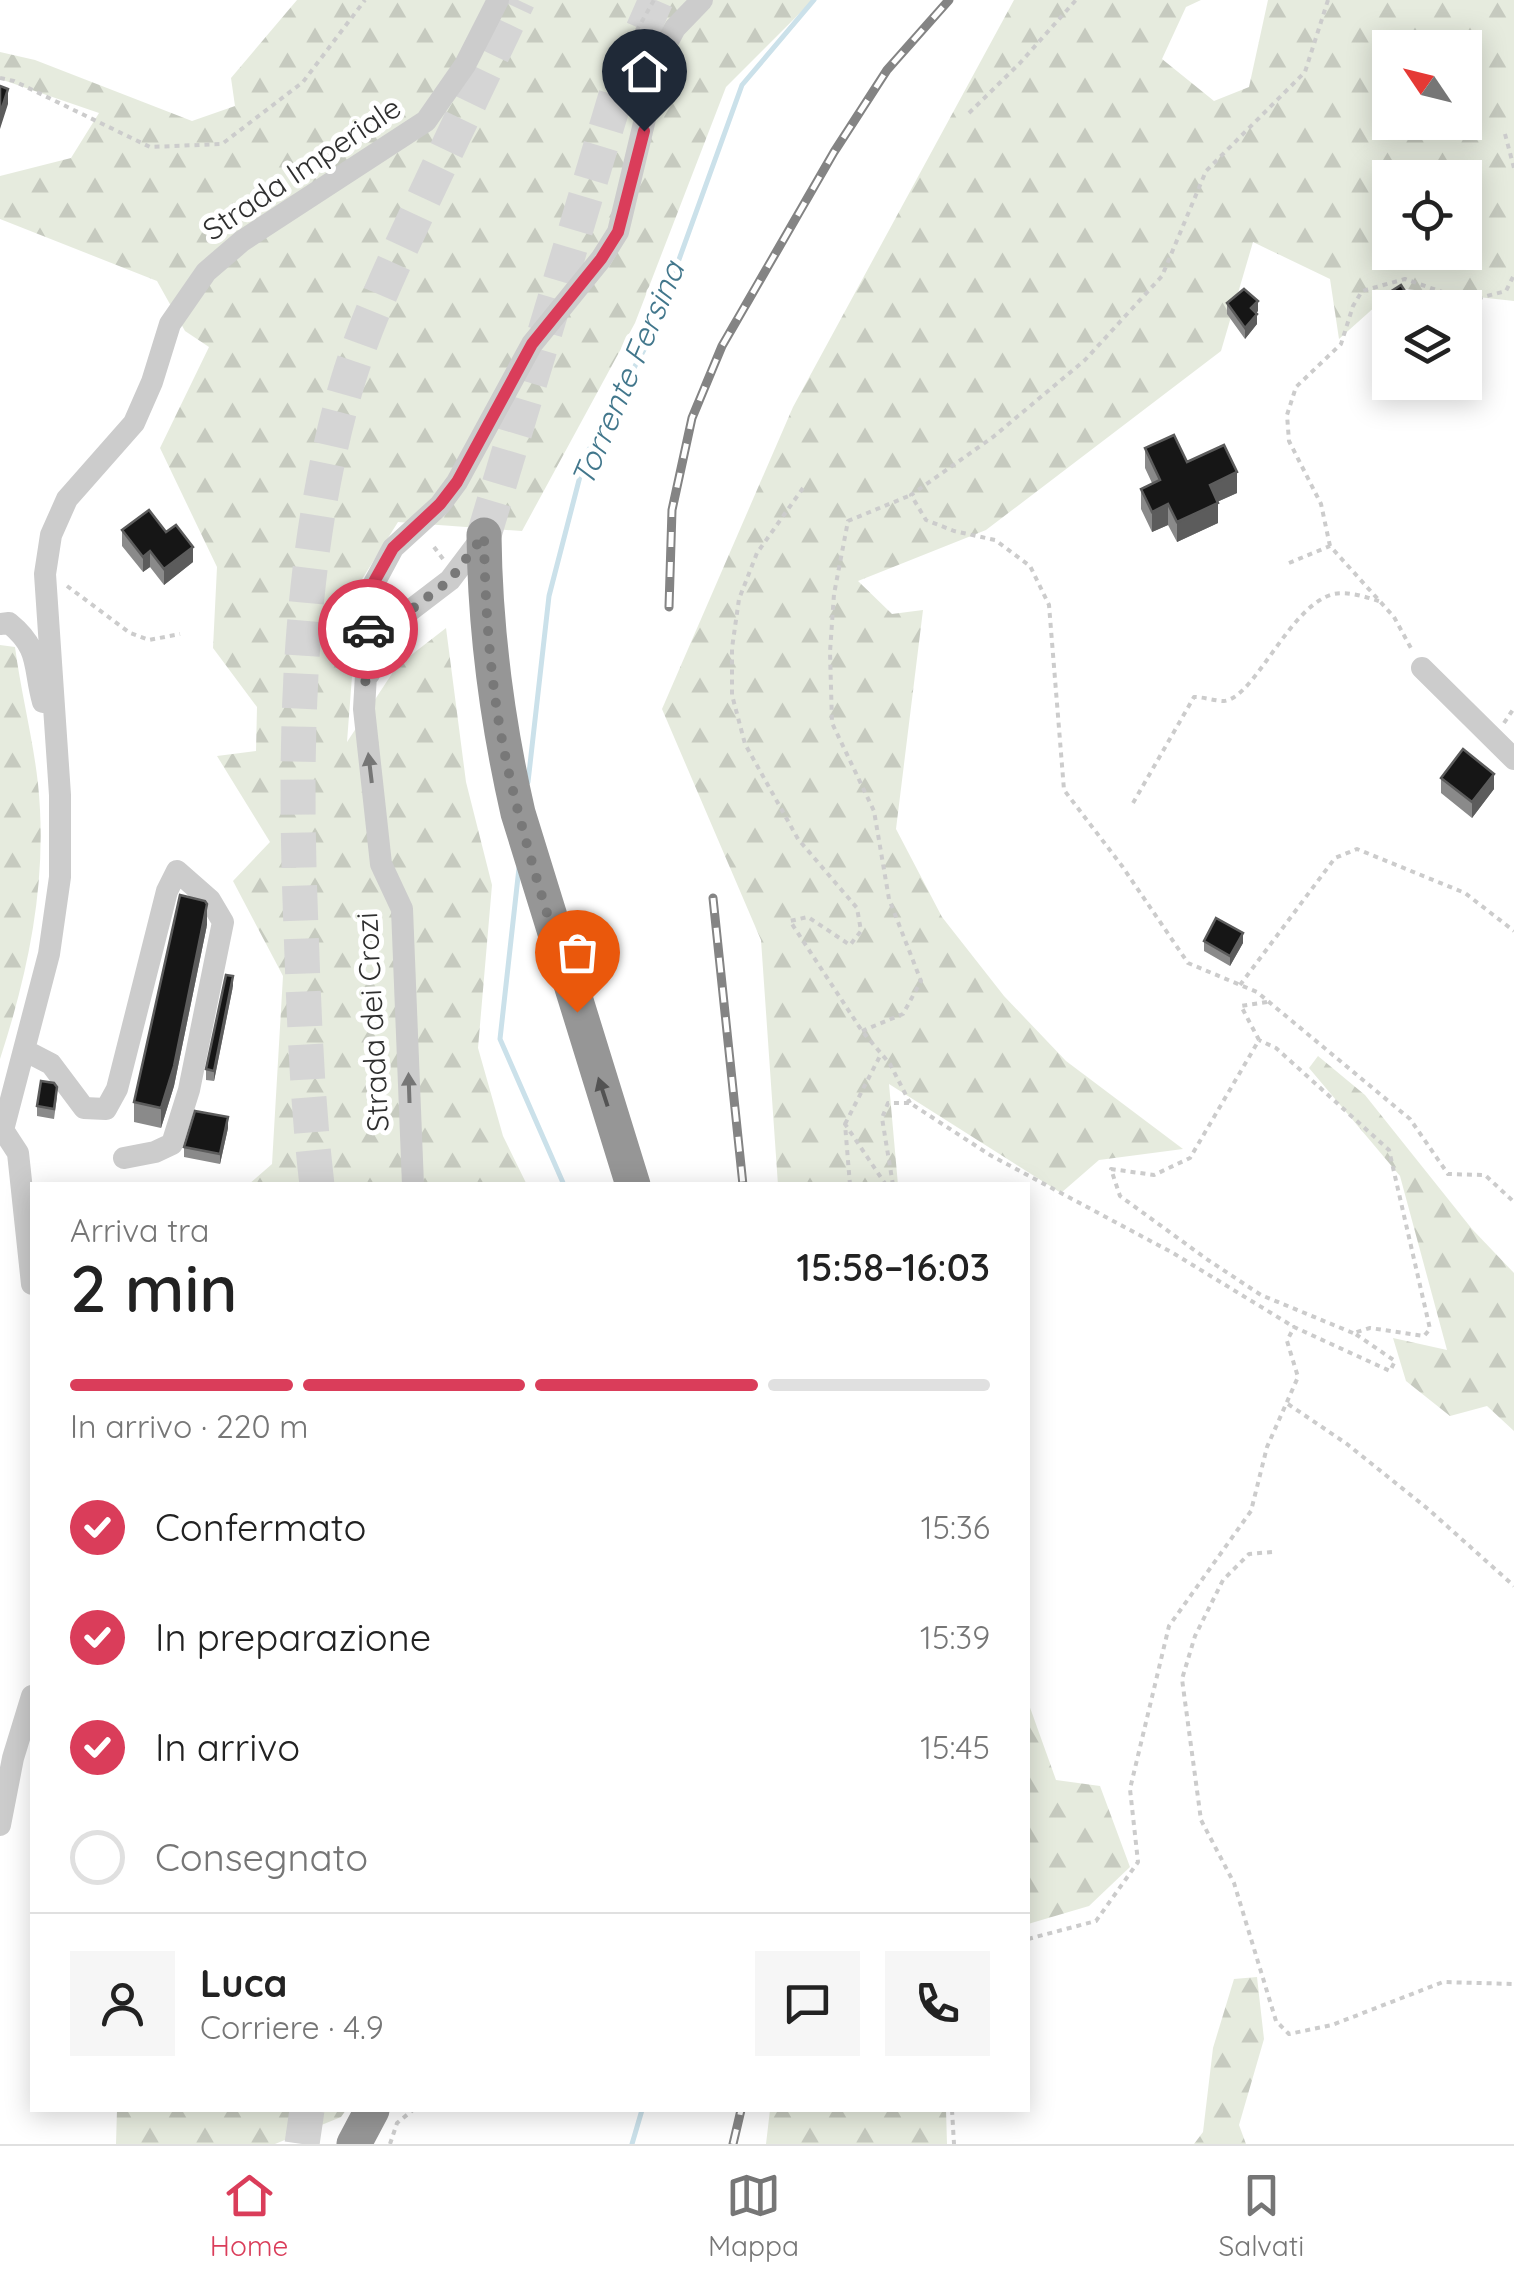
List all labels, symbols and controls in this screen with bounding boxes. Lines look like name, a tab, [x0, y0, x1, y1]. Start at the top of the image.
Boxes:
pin	[602, 29, 687, 132]
north arrow	[1372, 30, 1482, 140]
map controls	[1372, 30, 1482, 400]
icon: home	[617, 44, 672, 99]
street label: Strada Imperiale	[195, 88, 408, 248]
button: locate	[1372, 160, 1482, 270]
water label: Torrente Fersina	[562, 254, 693, 492]
button: layers	[1372, 290, 1482, 400]
courier	[318, 579, 418, 679]
icon: car	[341, 602, 396, 657]
one-way arrow	[362, 752, 378, 783]
pin	[535, 910, 620, 1013]
street label: Strada dei Crozi	[347, 911, 397, 1133]
icon: bag	[550, 925, 605, 980]
one-way arrow	[400, 1071, 416, 1103]
one-way arrow	[595, 1077, 610, 1107]
text: Arriva tra	[70, 1210, 209, 1250]
text: 15:58–16:03	[797, 1243, 990, 1291]
text: 2 min	[70, 1247, 238, 1328]
text: In arrivo · 220 m	[70, 1406, 308, 1446]
icon: check	[70, 1500, 125, 1555]
text: Confermato	[155, 1503, 366, 1551]
text: 15:36	[921, 1507, 990, 1547]
icon: check	[70, 1610, 125, 1665]
text: In preparazione	[155, 1613, 431, 1661]
text: 15:39	[920, 1617, 990, 1657]
icon: check	[70, 1720, 125, 1775]
text: In arrivo	[155, 1723, 300, 1771]
text: 15:45	[920, 1727, 990, 1767]
text: Consegnato	[155, 1833, 368, 1881]
button: person	[70, 1951, 175, 2056]
button: chat	[755, 1951, 860, 2056]
button: phone	[885, 1951, 990, 2056]
text: Luca	[200, 1959, 287, 2007]
text: Corriere · 4.9	[200, 2007, 384, 2047]
tab: Home	[210, 2168, 288, 2263]
tab: Mappa	[708, 2168, 799, 2263]
tab: Salvati	[1219, 2168, 1304, 2263]

